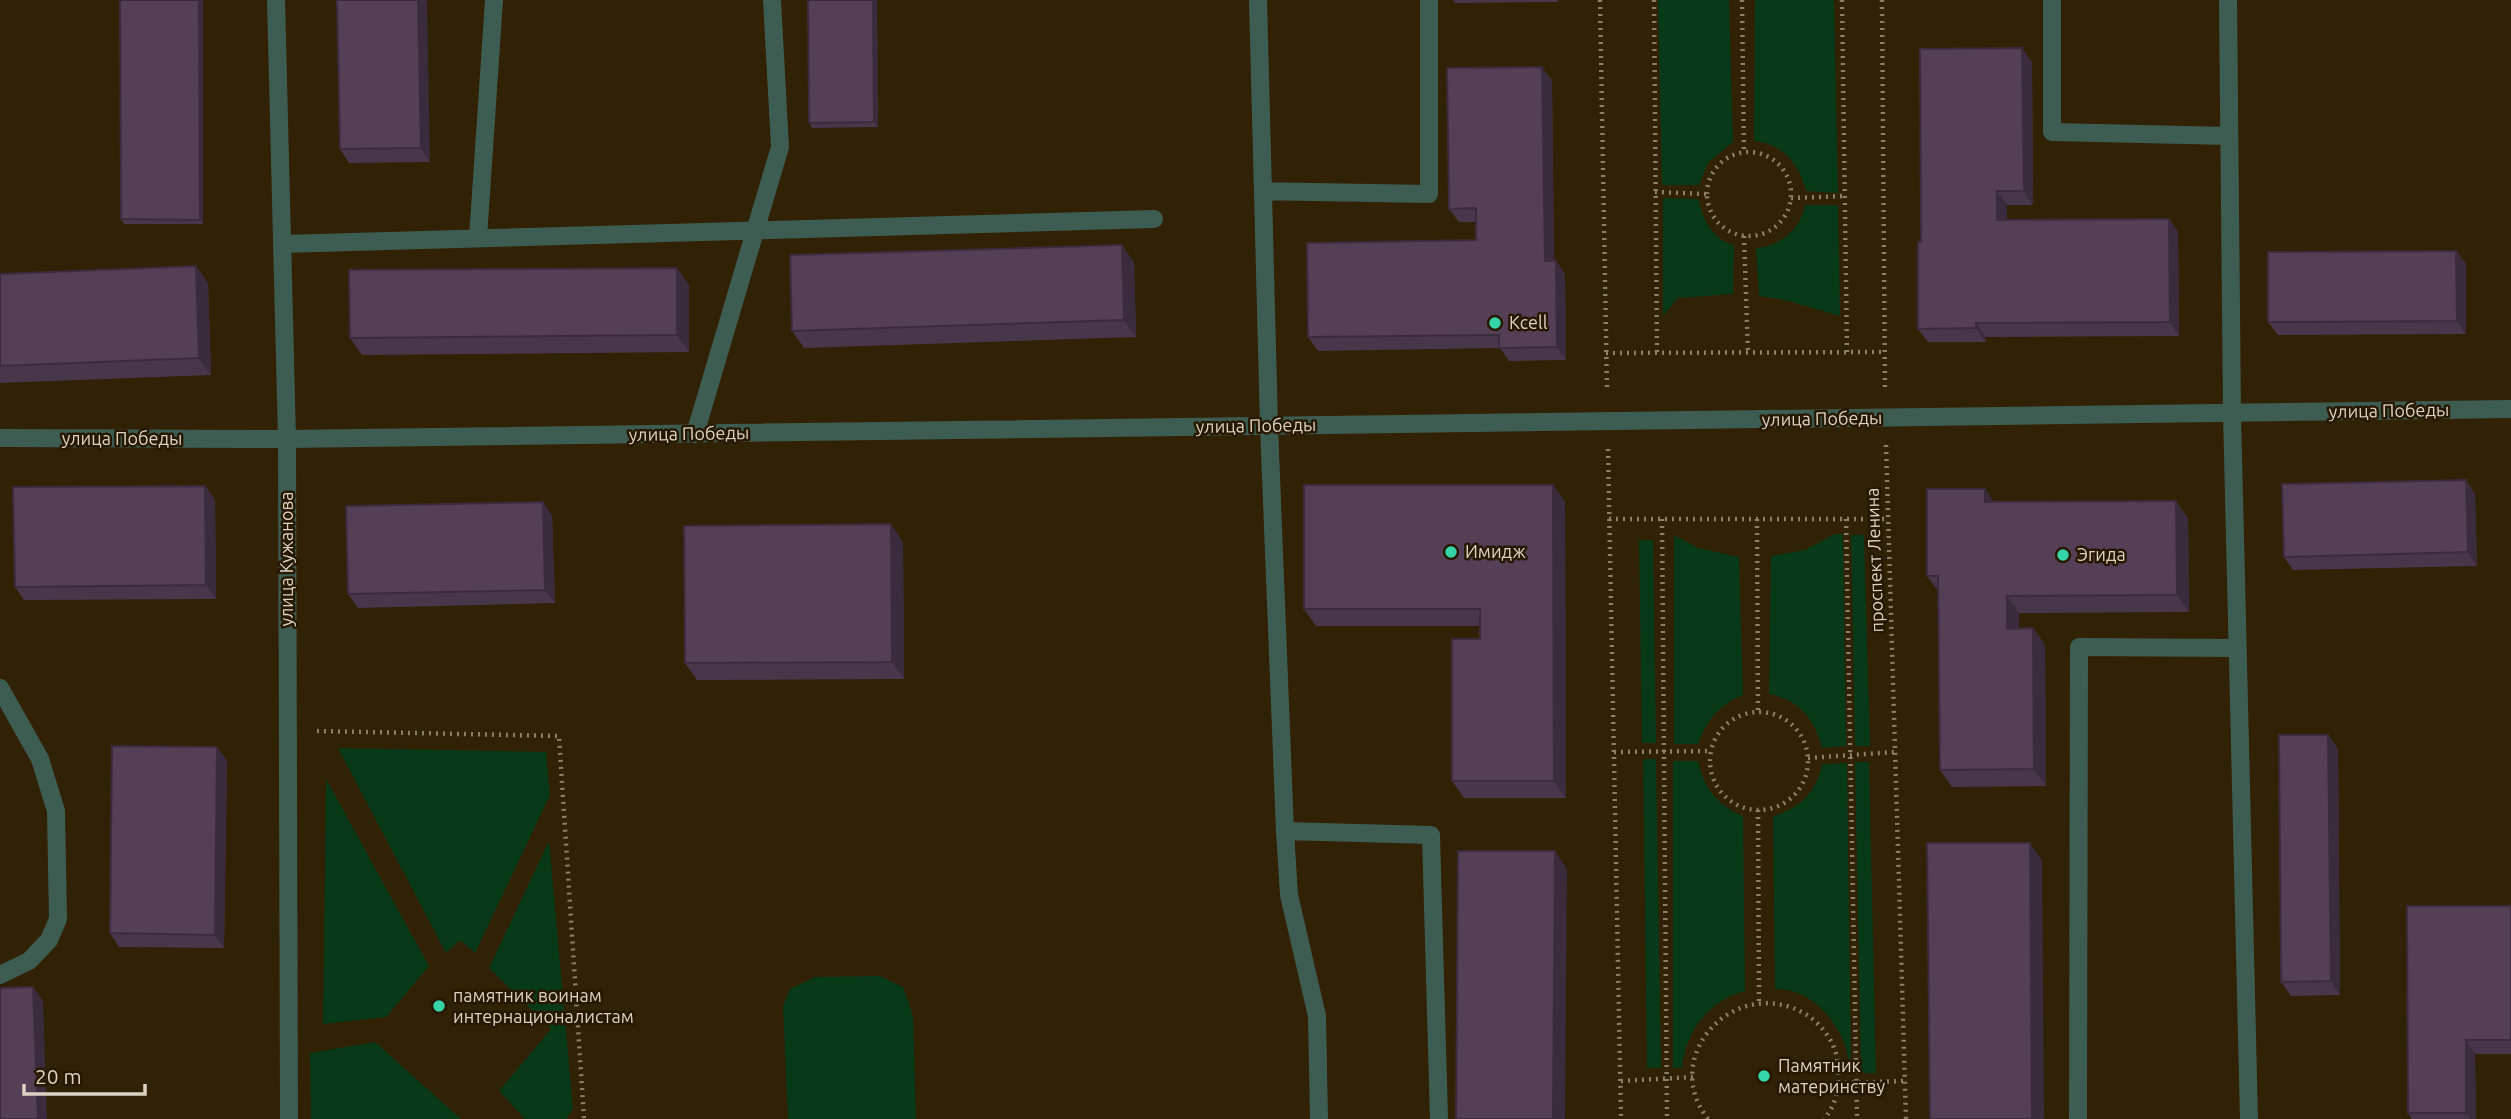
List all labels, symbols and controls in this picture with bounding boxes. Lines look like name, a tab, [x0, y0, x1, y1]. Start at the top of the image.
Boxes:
place label: Kcell	[1509, 312, 1548, 332]
marker: Kcell	[1487, 315, 1503, 331]
street label: улица Победы	[2328, 399, 2450, 421]
street label: улица Победы	[1761, 407, 1883, 429]
street label: улица Победы	[1195, 414, 1317, 436]
street label: улица Победы	[628, 422, 750, 444]
street label: улица Победы	[62, 428, 182, 448]
street label: проспект Ленина	[1861, 487, 1887, 633]
street label: улица Кужанова	[276, 491, 296, 627]
place label: Имидж	[1465, 541, 1527, 561]
marker: Имидж	[1443, 544, 1459, 560]
place label: Эгида	[2077, 544, 2126, 564]
marker: Эгида	[2055, 547, 2071, 563]
place label: памятник воинам интернационалистам	[453, 985, 634, 1026]
marker: памятник воинам интернационалистам	[431, 998, 447, 1014]
scale bar	[24, 1052, 145, 1096]
place label: Памятник материнству	[1778, 1055, 1885, 1096]
text: 20 m	[35, 1064, 82, 1088]
marker: Памятник материнству	[1756, 1068, 1772, 1084]

